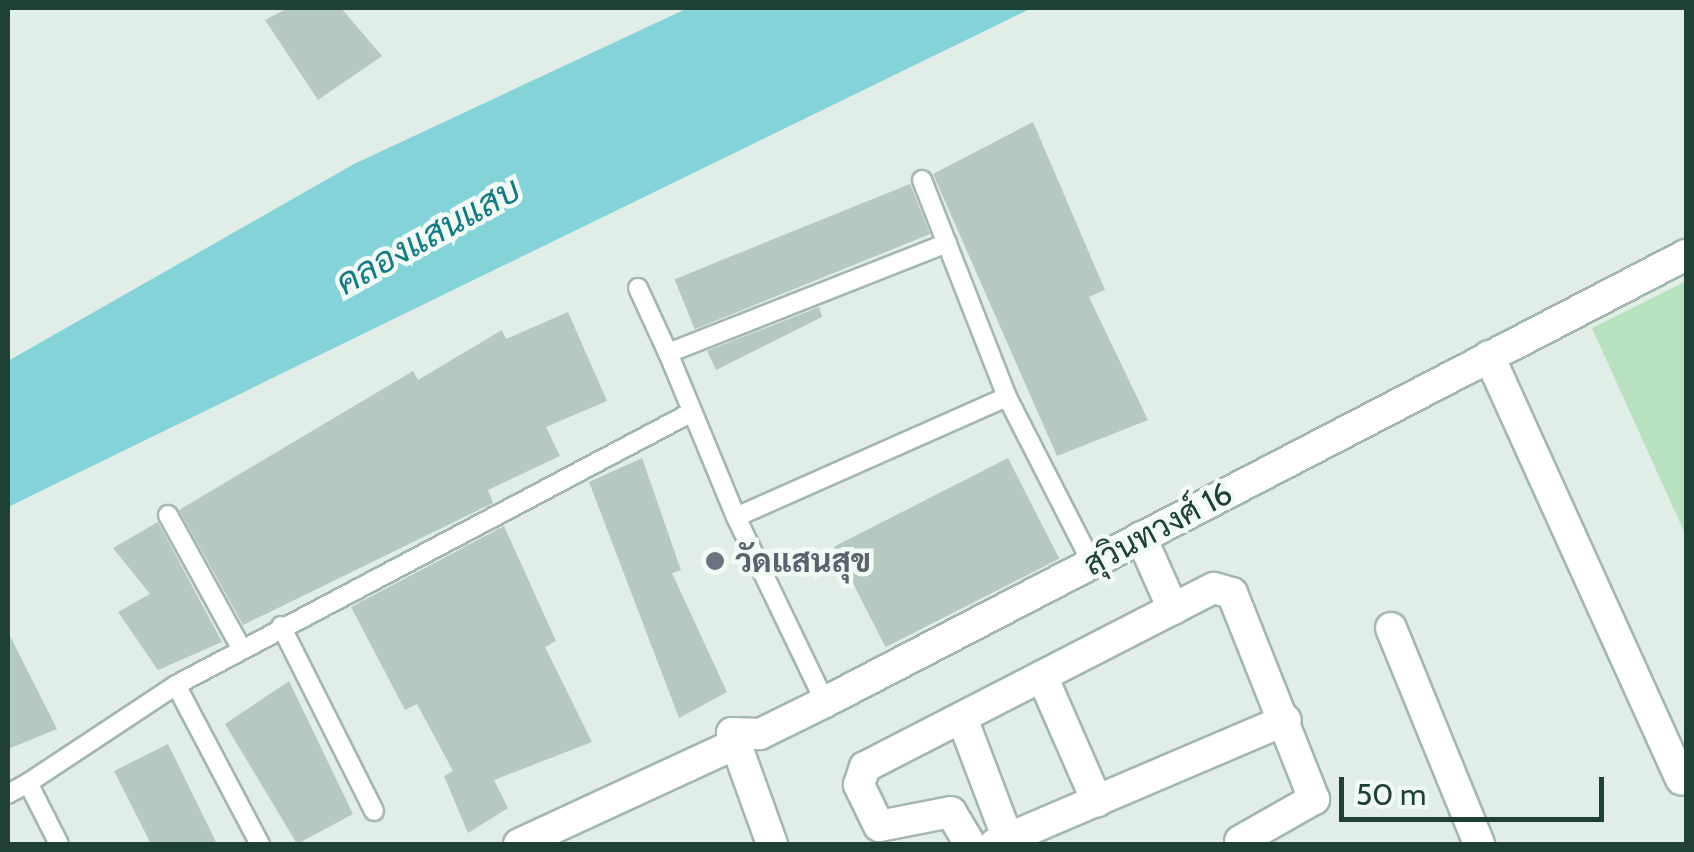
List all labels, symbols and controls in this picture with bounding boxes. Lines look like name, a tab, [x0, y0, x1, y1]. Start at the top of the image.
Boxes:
water label: คลองแสนแสบ	[329, 168, 527, 304]
street label: สุวินทวงศ์ 16	[1077, 474, 1239, 584]
place label: วัดแสนสุข	[735, 542, 871, 580]
marker: วัดแสนสุข	[704, 550, 726, 572]
scale bar	[1344, 757, 1609, 819]
text: 50 m	[1356, 776, 1426, 813]

